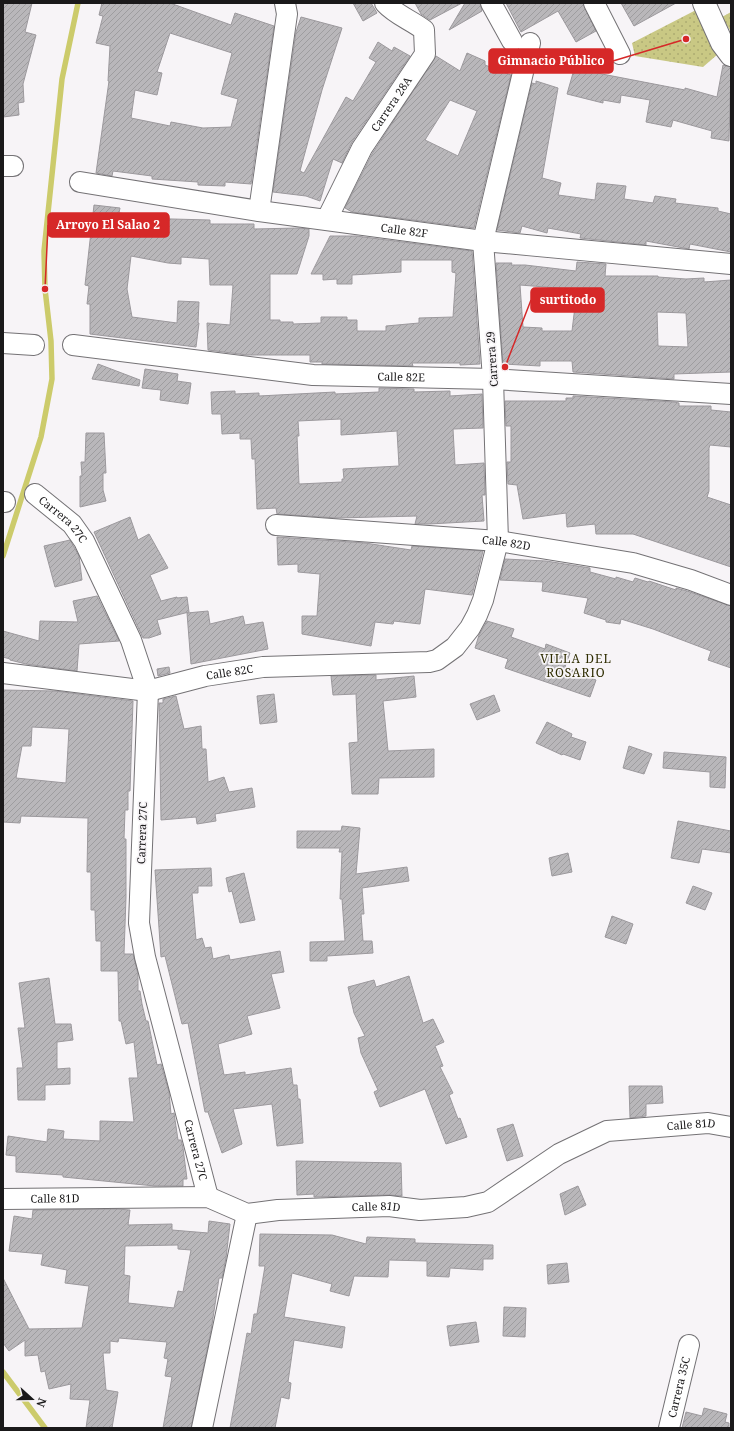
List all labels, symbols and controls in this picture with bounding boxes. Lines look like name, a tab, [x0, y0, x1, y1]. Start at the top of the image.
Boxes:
callout: Gimnacio Público	[489, 49, 613, 73]
text: Gimnacio Público	[497, 52, 605, 69]
street label: Carrera 28A	[367, 73, 415, 134]
callout: Arroyo El Salao 2	[48, 213, 169, 237]
text: Arroyo El Salao 2	[56, 216, 160, 233]
street label: Calle 82F	[380, 219, 429, 241]
callout: surtitodo	[531, 288, 604, 312]
text: surtitodo	[540, 291, 596, 308]
street label: Carrera 29	[482, 331, 501, 387]
street label: Calle 82E	[377, 368, 425, 384]
street label: Carrera 27C	[36, 492, 91, 546]
street label: Calle 82D	[482, 532, 532, 553]
district label: VILLA DEL ROSARIO	[540, 650, 612, 681]
street label: Calle 82C	[205, 661, 255, 683]
street label: Carrera 27C	[133, 801, 150, 864]
street label: Calle 81D	[666, 1115, 717, 1133]
street label: Carrera 27C	[181, 1118, 211, 1182]
street label: Calle 81D	[30, 1190, 80, 1206]
street label: Calle 81D	[351, 1198, 401, 1214]
street label: Carrera 35C	[664, 1355, 693, 1419]
north arrow	[12, 1379, 52, 1419]
text: N	[33, 1396, 50, 1410]

